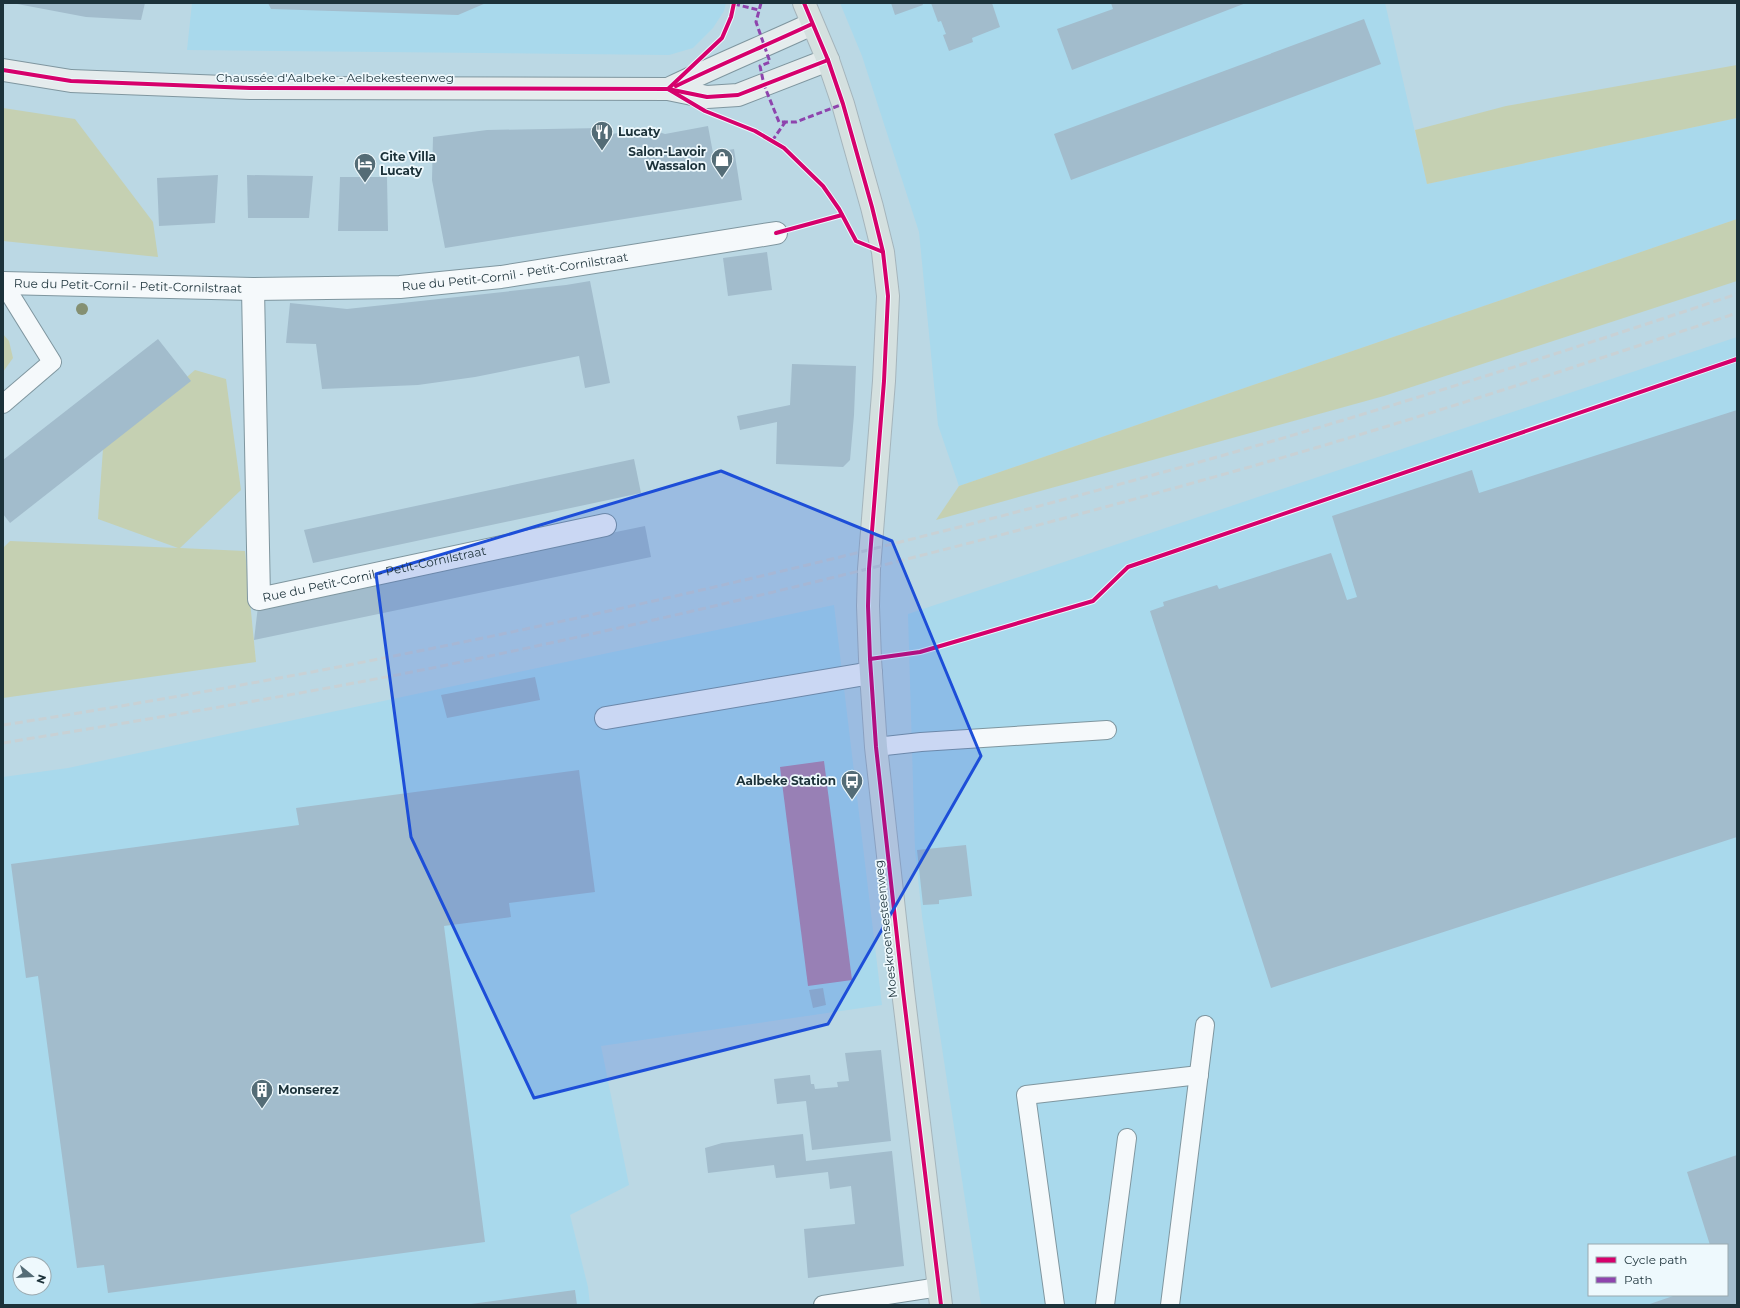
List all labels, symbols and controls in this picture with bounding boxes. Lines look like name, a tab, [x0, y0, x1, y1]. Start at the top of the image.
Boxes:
street label: Chaussée d'Aalbeke - Aelbekesteenweg	[216, 70, 454, 85]
restaurant icon: Lucaty	[589, 119, 615, 152]
place label: Lucaty	[618, 124, 661, 139]
place label: Salon-Lavoir Wassalon	[628, 144, 706, 173]
shop icon: Salon-Lavoir Wassalon	[709, 146, 735, 179]
place label: Gite Villa Lucaty	[380, 149, 436, 178]
hotel icon: Gite Villa Lucaty	[352, 151, 378, 184]
street label: Rue du Petit-Cornil - Petit-Cornilstraat	[401, 249, 629, 294]
street label: Rue du Petit-Cornil - Petit-Cornilstraat	[14, 275, 242, 296]
street label: Rue du Petit-Cornil - Petit-Cornilstraat	[261, 543, 487, 605]
bus stop icon: Aalbeke Station	[839, 768, 865, 801]
place label: Aalbeke Station	[735, 773, 836, 788]
street label: Moeskroensesteenweg	[871, 859, 900, 999]
building icon: Monserez	[249, 1077, 275, 1110]
place label: Monserez	[278, 1082, 339, 1097]
legend	[1588, 1244, 1728, 1296]
text: Cycle path	[1624, 1252, 1687, 1267]
north arrow	[12, 1256, 52, 1296]
text: Path	[1624, 1272, 1653, 1287]
text: N	[33, 1273, 50, 1285]

